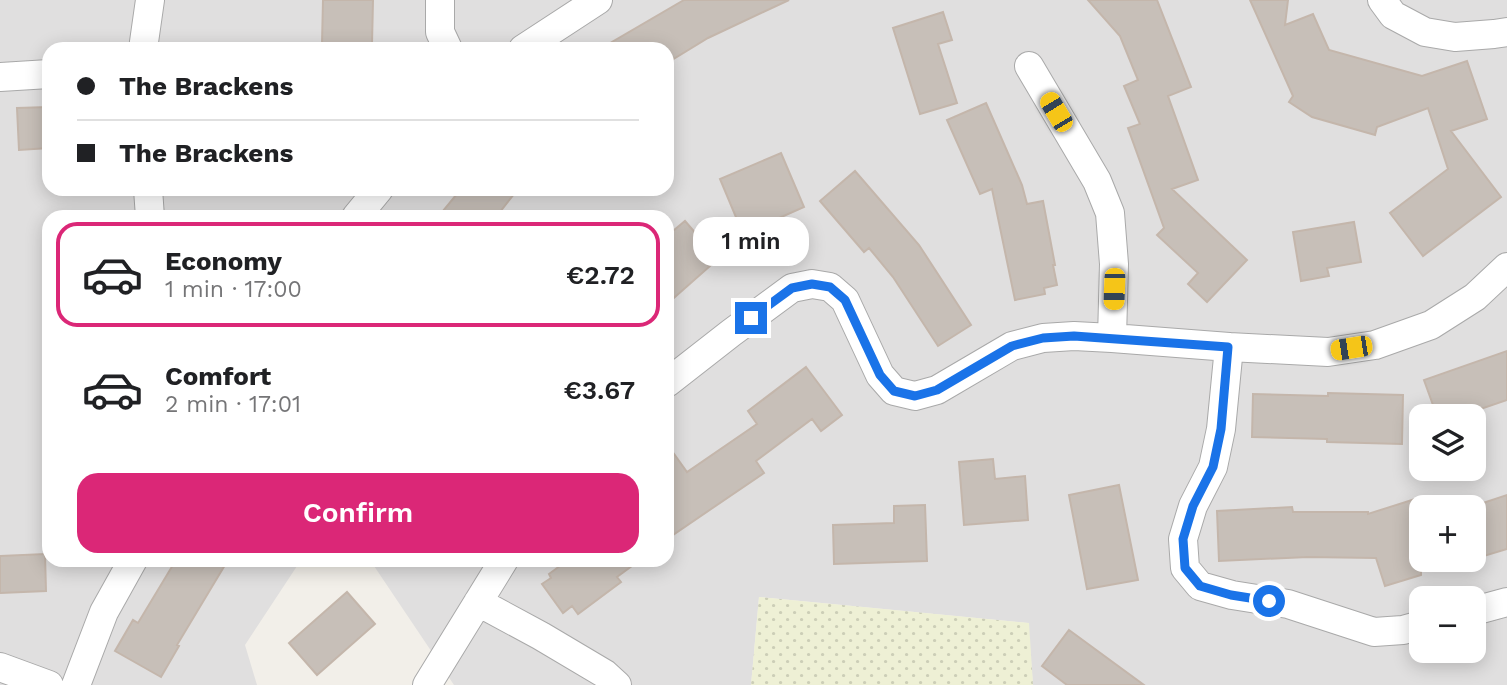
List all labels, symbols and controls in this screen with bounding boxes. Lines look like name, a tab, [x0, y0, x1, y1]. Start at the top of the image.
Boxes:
text: The Brackens	[119, 71, 293, 101]
car	[1037, 89, 1076, 135]
text: The Brackens	[119, 138, 293, 168]
callout: 1 min	[693, 216, 809, 266]
text: 1 min	[721, 228, 781, 255]
icon: car	[81, 243, 144, 306]
text: Economy	[165, 246, 282, 276]
text: €2.72	[566, 260, 635, 290]
car	[1103, 268, 1126, 310]
text: 1 min · 17:00	[165, 276, 302, 303]
route end	[735, 302, 767, 334]
car	[1329, 334, 1374, 362]
icon: car	[81, 358, 144, 421]
text: Comfort	[165, 361, 271, 391]
text: €3.67	[564, 375, 635, 405]
text: 2 min · 17:01	[165, 391, 301, 418]
map controls	[1409, 404, 1486, 663]
button: layers	[1409, 404, 1486, 481]
button: Confirm	[77, 473, 639, 553]
button: +	[1409, 495, 1486, 572]
route start	[1253, 585, 1285, 617]
button: −	[1409, 586, 1486, 663]

